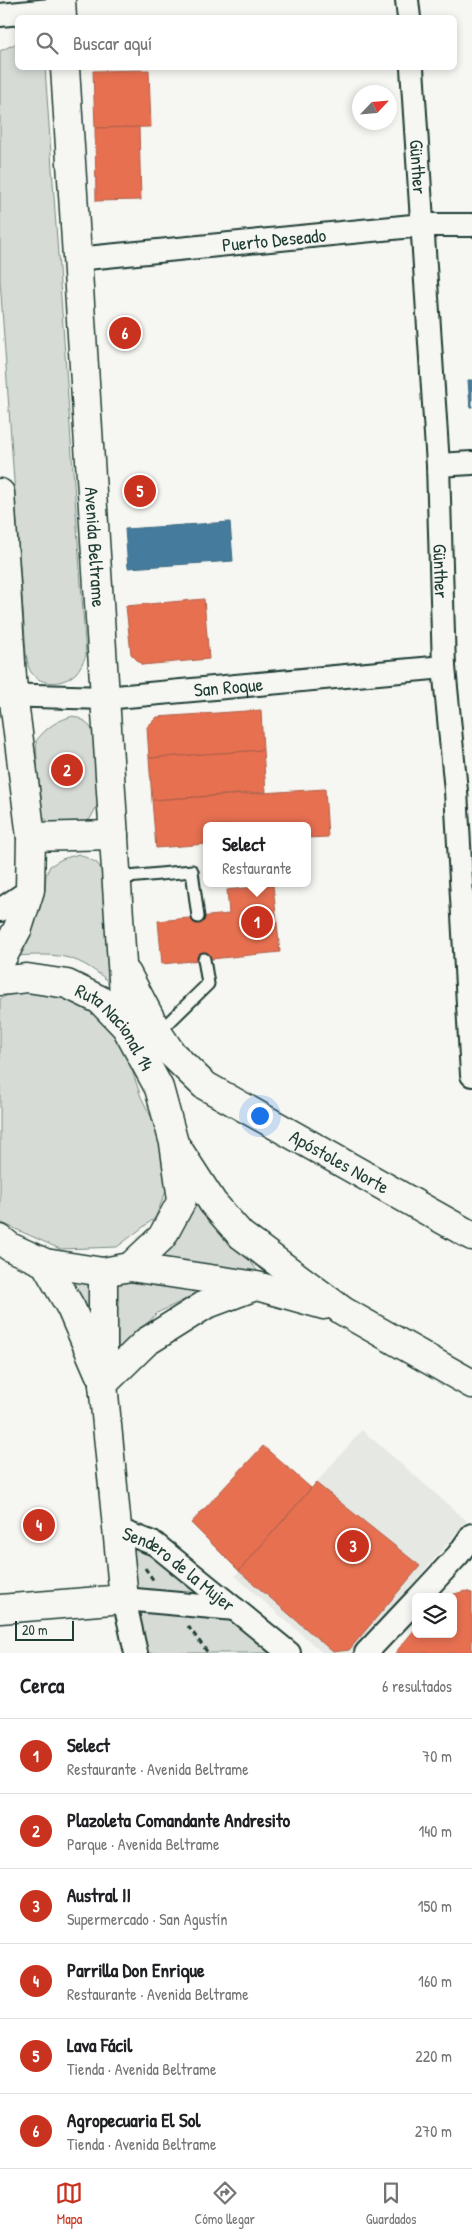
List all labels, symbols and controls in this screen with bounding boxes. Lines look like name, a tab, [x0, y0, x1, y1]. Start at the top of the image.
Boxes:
search box	[15, 15, 457, 70]
icon: search	[33, 29, 61, 57]
text: Buscar aquí	[73, 30, 152, 56]
north arrow	[352, 85, 397, 130]
street label: Günther	[404, 139, 433, 196]
street label: Puerto Deseado	[221, 222, 328, 258]
pin: 6	[109, 314, 141, 352]
pin: 5	[124, 472, 156, 510]
street label: Avenida Beltrame	[79, 486, 112, 608]
street label: Günther	[427, 543, 455, 600]
street label: San Roque	[193, 671, 265, 703]
pin: 2	[51, 751, 83, 789]
popup	[203, 822, 311, 887]
text: Select	[222, 831, 265, 857]
text: Restaurante	[222, 857, 292, 879]
pin: 1	[241, 903, 273, 941]
street label: Ruta Nacional 14	[71, 977, 160, 1075]
your location	[247, 1103, 273, 1129]
street label: Apóstoles Norte	[285, 1123, 394, 1200]
pin: 4	[23, 1506, 55, 1544]
street label: Sendero de la Mujer	[119, 1520, 241, 1618]
pin: 3	[337, 1527, 369, 1565]
map controls	[412, 1593, 457, 1638]
button: layers	[412, 1593, 457, 1638]
scale bar	[15, 1618, 74, 1641]
text: 20 m	[22, 1620, 48, 1639]
text: Cerca	[20, 1671, 64, 1700]
text: 6 resultados	[382, 1675, 452, 1697]
text: Select	[67, 1732, 110, 1758]
text: 1	[33, 1745, 39, 1767]
text: 70 m	[422, 1745, 452, 1767]
text: Restaurante · Avenida Beltrame	[67, 1758, 249, 1780]
text: Plazoleta Comandante Andresito	[67, 1807, 290, 1833]
text: 2	[32, 1820, 40, 1842]
text: 140 m	[418, 1820, 452, 1842]
text: Parque · Avenida Beltrame	[67, 1833, 219, 1855]
text: Austral II	[67, 1882, 131, 1908]
text: 3	[32, 1895, 40, 1917]
text: 150 m	[418, 1895, 452, 1917]
text: Supermercado · San Agustín	[67, 1908, 228, 1930]
text: Parrilla Don Enrique	[67, 1957, 205, 1983]
text: 4	[33, 1970, 39, 1992]
text: 160 m	[418, 1970, 452, 1992]
text: Restaurante · Avenida Beltrame	[67, 1983, 249, 2005]
text: Lava Fácil	[67, 2032, 132, 2058]
text: 5	[33, 2045, 39, 2067]
text: 220 m	[415, 2045, 452, 2067]
text: Tienda · Avenida Beltrame	[67, 2058, 216, 2080]
text: Agropecuaria El Sol	[67, 2107, 200, 2133]
text: 6	[33, 2120, 39, 2142]
text: 270 m	[415, 2120, 452, 2142]
text: Tienda · Avenida Beltrame	[67, 2133, 216, 2155]
tab: Mapa	[55, 2179, 83, 2228]
tab: Cómo llegar	[194, 2179, 255, 2228]
tab: Guardados	[366, 2179, 416, 2228]

